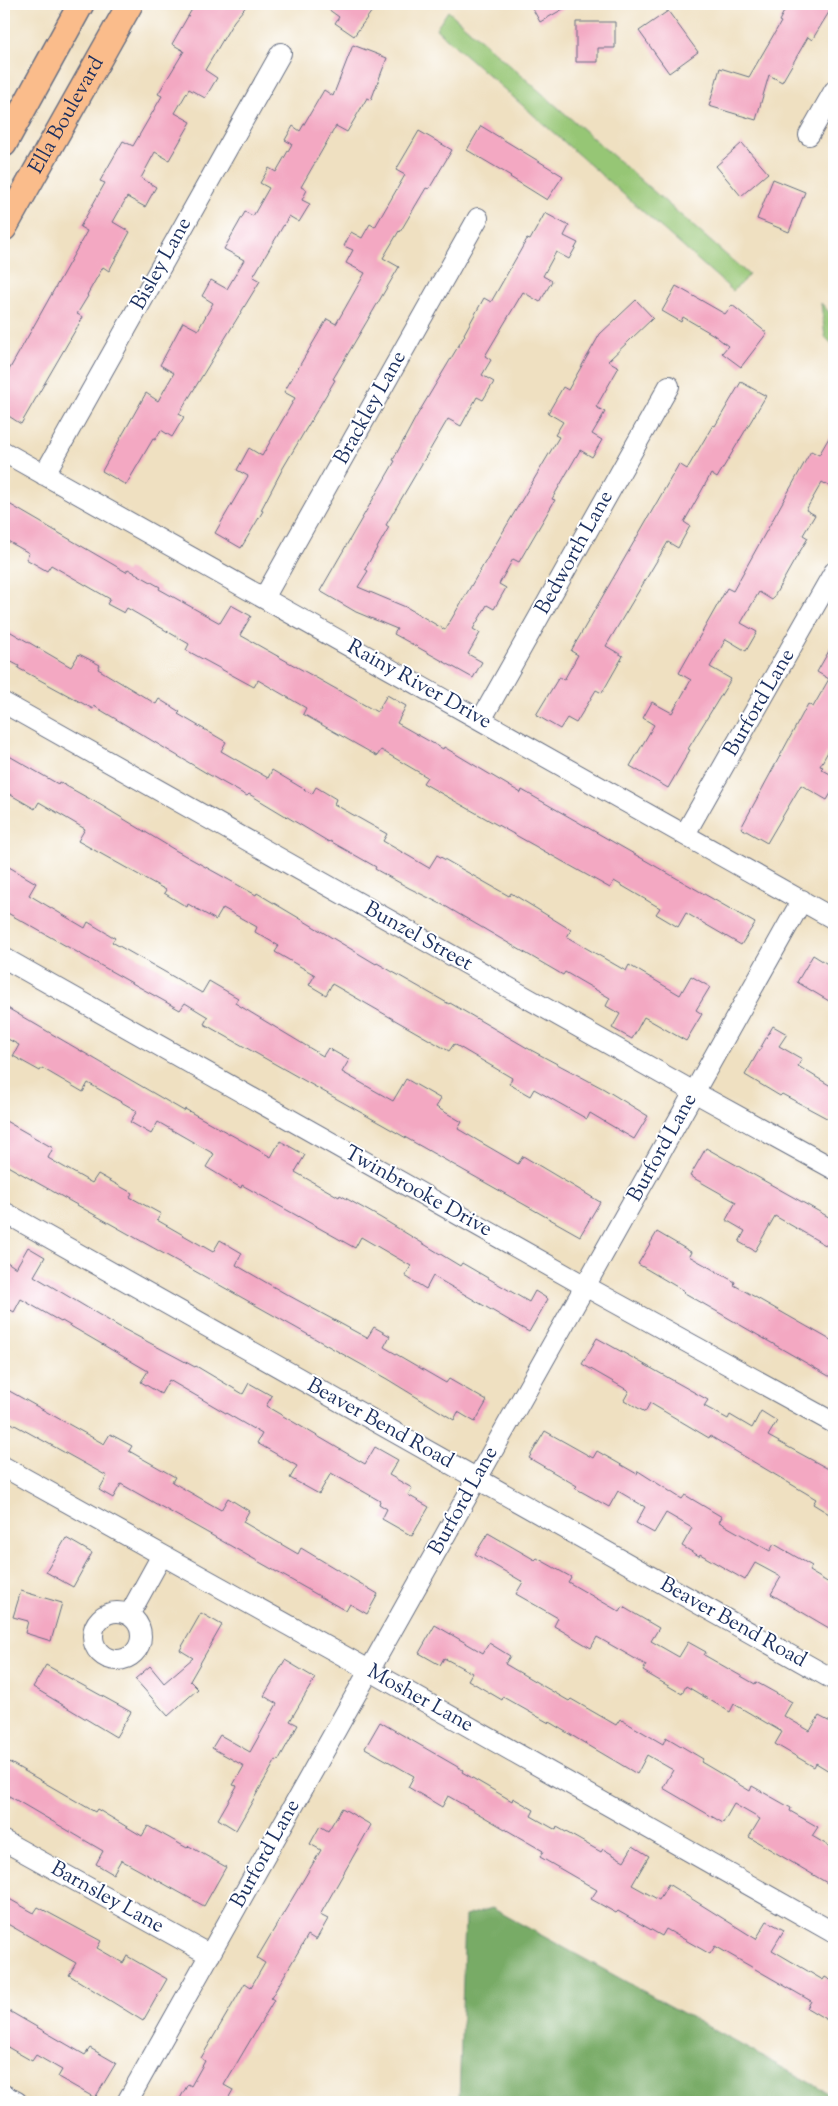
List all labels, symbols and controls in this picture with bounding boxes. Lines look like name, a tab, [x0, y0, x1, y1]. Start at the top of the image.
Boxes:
street label: Ella Boulevard	[22, 51, 112, 180]
street label: Bisley Lane	[124, 212, 200, 316]
street label: Brackley Lane	[327, 346, 415, 470]
street label: Bedworth Lane	[529, 486, 621, 620]
street label: Rainy River Drive	[341, 633, 497, 737]
street label: Burford Lane	[717, 644, 803, 762]
street label: Bunzel Street	[358, 895, 478, 979]
street label: Burford Lane	[621, 1088, 705, 1208]
street label: Twinbrooke Drive	[339, 1139, 497, 1245]
street label: Beaver Bend Road	[301, 1371, 459, 1477]
street label: Burford Lane	[422, 1441, 506, 1561]
street label: Beaver Bend Road	[654, 1570, 812, 1676]
street label: Mosher Lane	[361, 1657, 479, 1741]
street label: Burford Lane	[224, 1794, 308, 1914]
street label: Barnsley Lane	[45, 1854, 169, 1942]

